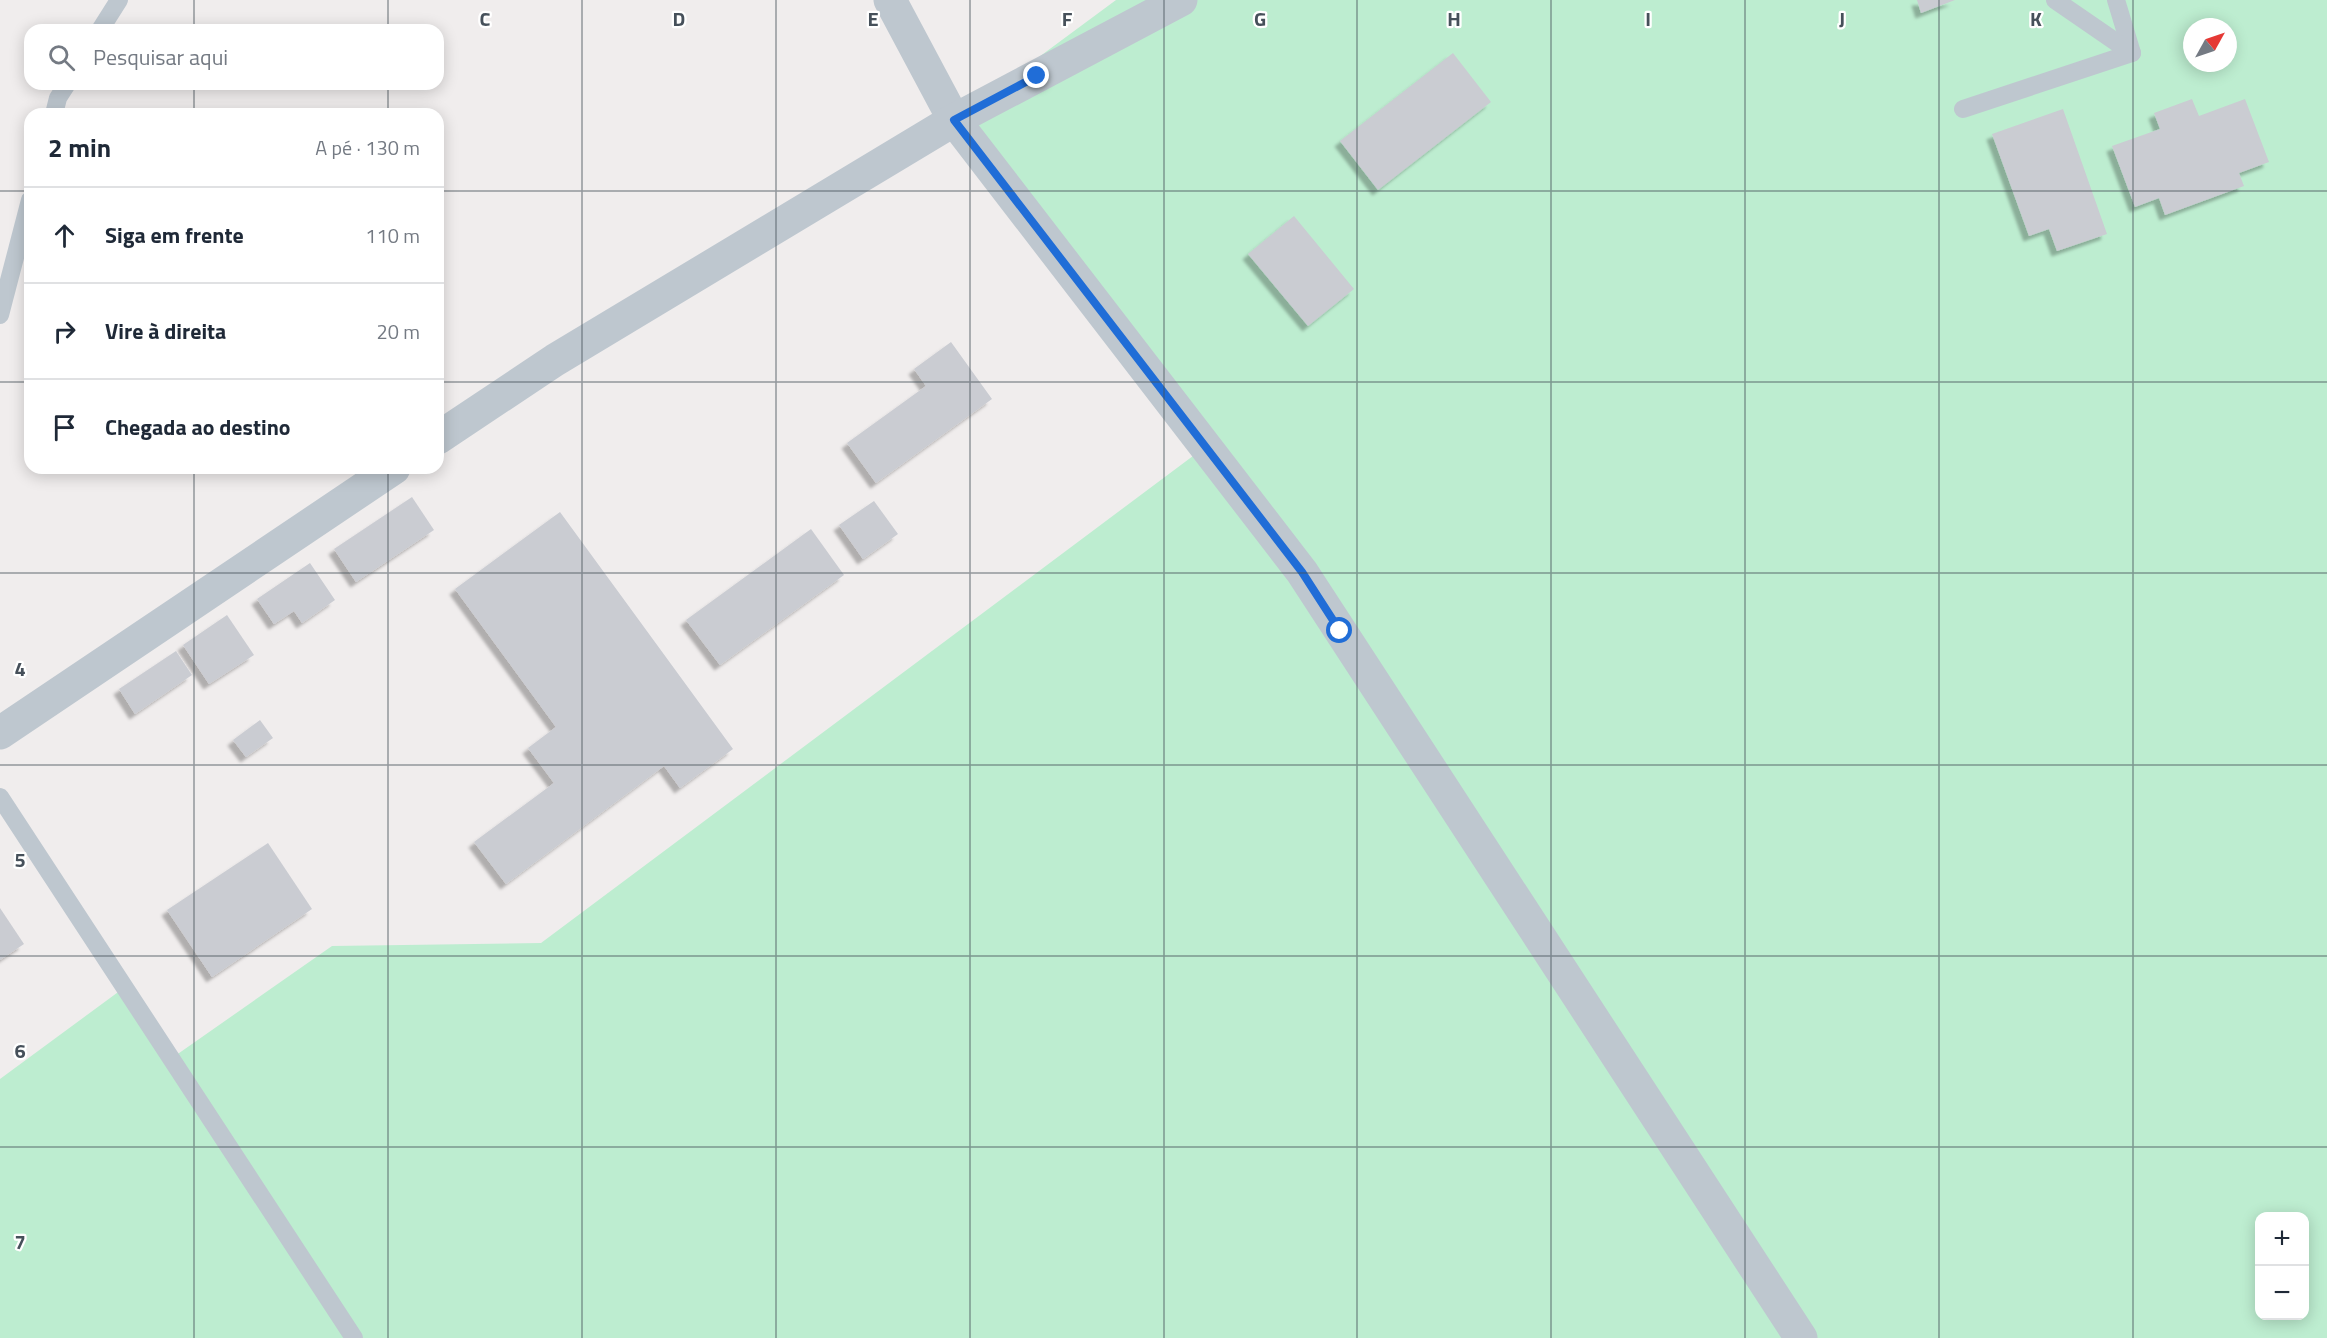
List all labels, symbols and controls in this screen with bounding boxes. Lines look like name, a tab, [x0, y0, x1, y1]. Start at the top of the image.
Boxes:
text: C	[480, 3, 491, 34]
text: D	[673, 3, 685, 34]
text: E	[867, 3, 879, 34]
text: F	[1062, 3, 1073, 34]
text: G	[1254, 3, 1266, 34]
text: H	[1447, 3, 1461, 34]
text: I	[1645, 3, 1651, 34]
text: J	[1839, 3, 1845, 34]
text: K	[2030, 3, 2042, 34]
north arrow	[2183, 18, 2237, 72]
search box	[24, 24, 444, 90]
text: Pesquisar aqui	[93, 40, 228, 74]
icon: search	[45, 41, 78, 74]
route end	[1023, 62, 1049, 88]
text: 2 min	[48, 128, 111, 167]
text: A pé · 130 m	[315, 132, 420, 163]
text: Siga em frente	[105, 218, 244, 252]
icon: ahead	[48, 219, 81, 252]
text: 110 m	[365, 220, 420, 251]
text: Vire à direita	[105, 314, 226, 348]
icon: right	[48, 315, 81, 348]
text: 20 m	[376, 316, 420, 347]
text: Chegada ao destino	[105, 410, 291, 444]
icon: arrive	[48, 411, 81, 444]
route start	[1326, 617, 1352, 643]
text: 4	[14, 653, 26, 684]
text: 5	[14, 844, 26, 875]
text: 6	[14, 1035, 26, 1066]
map controls	[2255, 1212, 2309, 1320]
button: +	[2255, 1212, 2309, 1266]
text: 7	[14, 1226, 26, 1257]
button: −	[2255, 1266, 2309, 1320]

